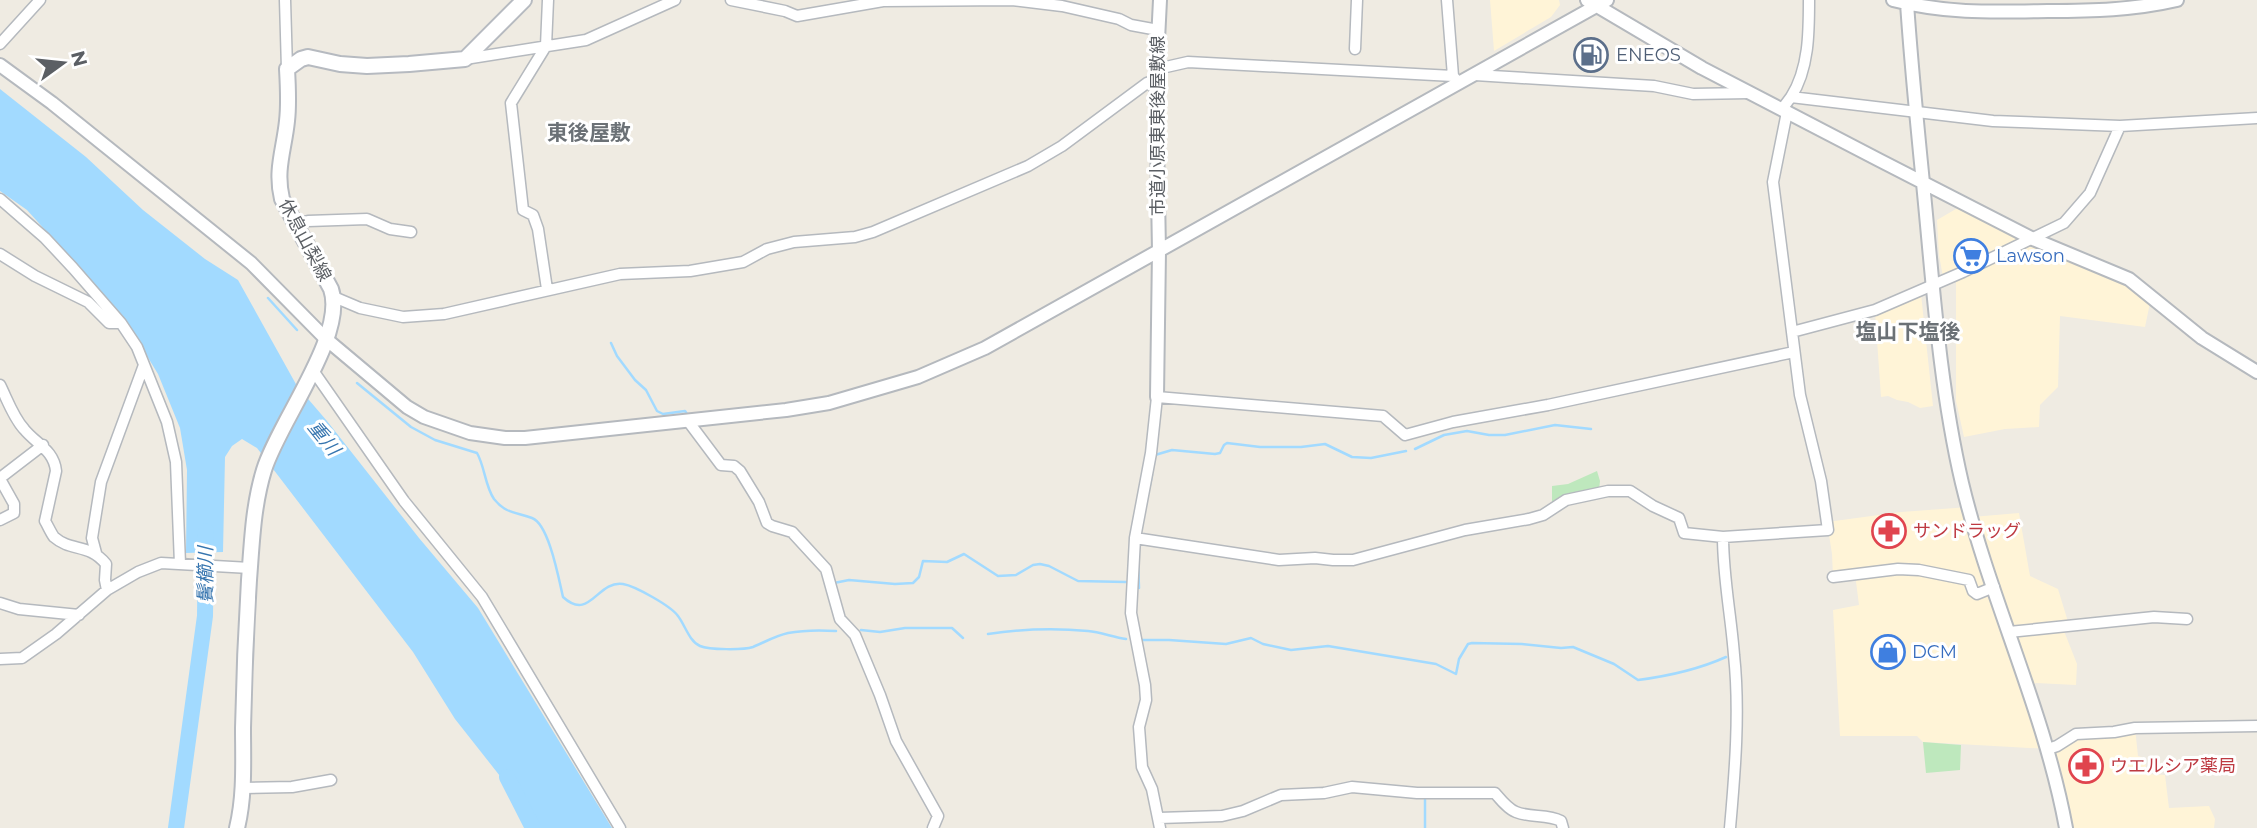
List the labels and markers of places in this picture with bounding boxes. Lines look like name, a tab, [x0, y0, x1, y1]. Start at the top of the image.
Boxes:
fuel station icon: ENEOS	[1572, 36, 1610, 74]
place label: ENEOS	[1616, 44, 1681, 66]
supermarket icon: Lawson	[1952, 237, 1990, 275]
place label: Lawson	[1996, 245, 2065, 267]
pharmacy icon: サンドラッグ	[1870, 512, 1908, 550]
place label: サンドラッグ	[1913, 520, 2021, 542]
shop icon: DCM	[1869, 633, 1907, 671]
place label: DCM	[1912, 641, 1957, 663]
pharmacy icon: ウエルシア薬局	[2067, 747, 2105, 785]
place label: ウエルシア薬局	[2110, 755, 2236, 777]

